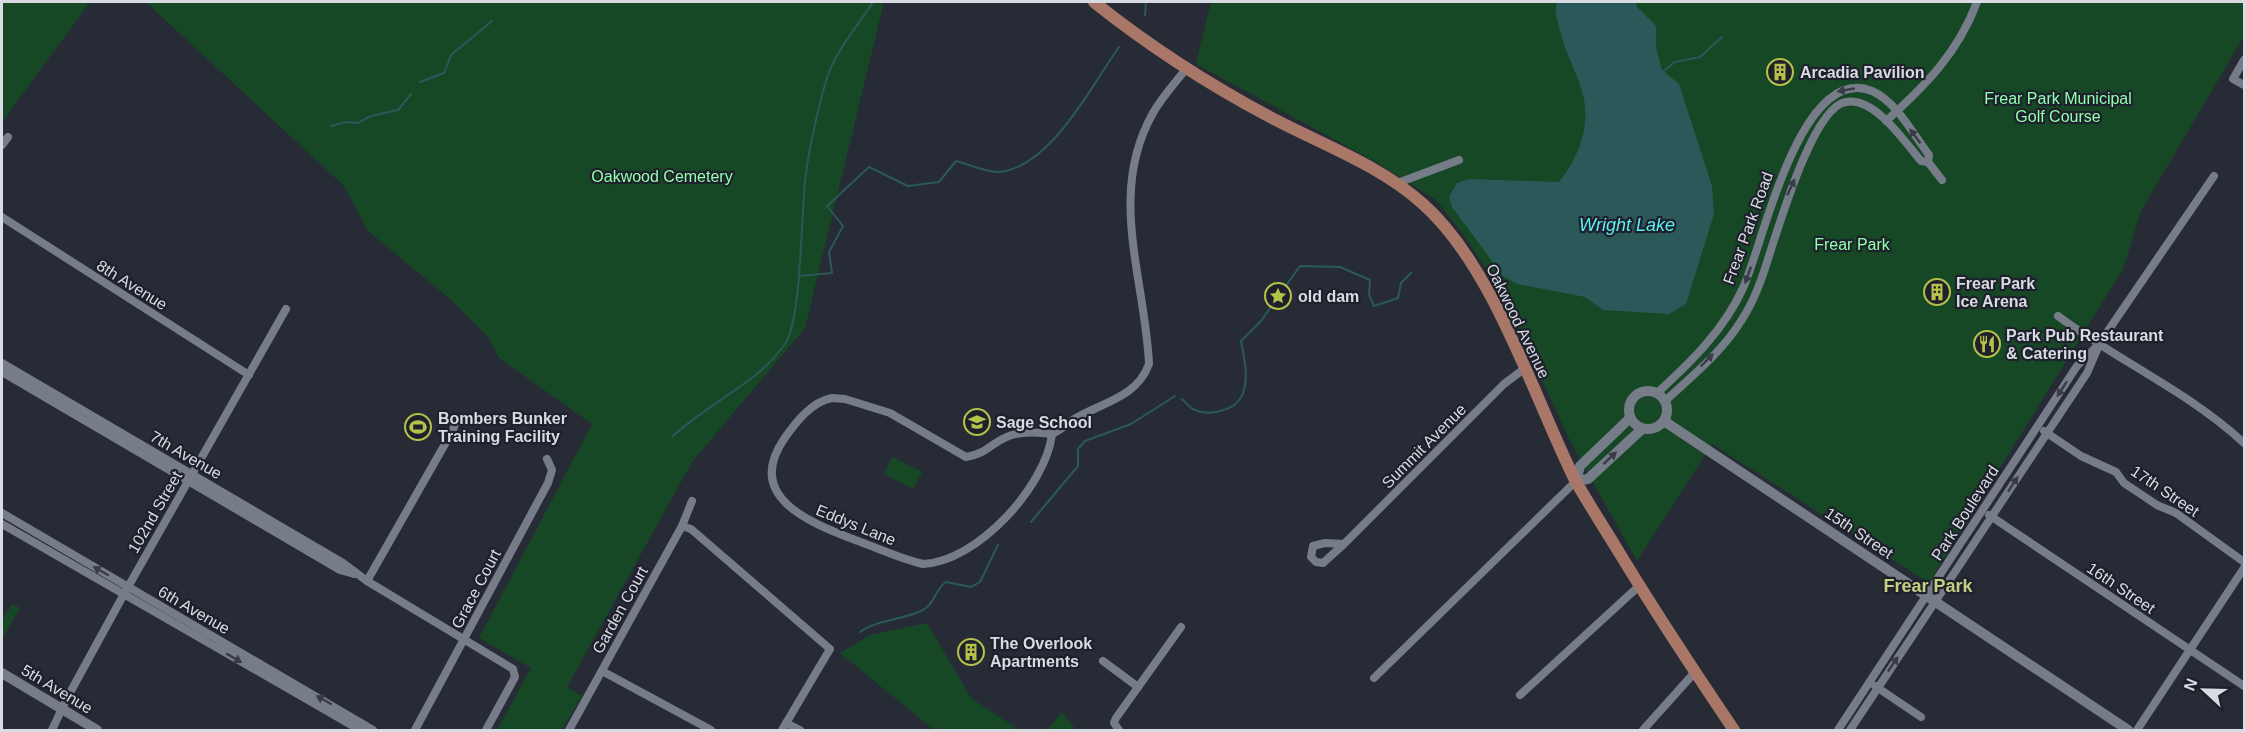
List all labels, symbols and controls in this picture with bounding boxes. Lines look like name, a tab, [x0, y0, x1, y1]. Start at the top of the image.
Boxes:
building icon: Arcadia Pavilion	[1765, 57, 1795, 87]
place label: Arcadia Pavilion	[1800, 64, 1925, 81]
one-way arrow	[1836, 86, 1855, 95]
park label: Frear Park Municipal Golf Course	[1984, 90, 2132, 125]
one-way arrow	[1909, 129, 1921, 144]
park label: Oakwood Cemetery	[591, 168, 733, 185]
street label: Frear Park Road	[1720, 170, 1776, 286]
one-way arrow	[1787, 179, 1796, 196]
water label: Wright Lake	[1579, 215, 1675, 235]
park label: Frear Park	[1814, 236, 1891, 253]
street label: 8th Avenue	[94, 257, 170, 313]
street label: Oakwood Avenue	[1483, 261, 1553, 381]
one-way arrow	[1743, 266, 1753, 284]
place label: Frear Park Ice Arena	[1956, 275, 2035, 310]
building icon: Frear Park Ice Arena	[1922, 277, 1952, 307]
place icon: old dam	[1263, 281, 1293, 311]
place label: old dam	[1298, 288, 1359, 305]
place label: Park Pub Restaurant & Catering	[2006, 327, 2164, 362]
restaurant icon: Park Pub Restaurant & Catering	[1972, 329, 2002, 359]
one-way arrow	[1700, 354, 1714, 368]
one-way arrow	[2057, 381, 2068, 398]
street label: Summit Avenue	[1378, 400, 1470, 492]
school or university icon: Sage School	[962, 407, 992, 437]
place label: Bombers Bunker Training Facility	[438, 410, 567, 445]
sports icon: Bombers Bunker Training Facility	[403, 412, 433, 442]
place label: Sage School	[996, 414, 1092, 431]
street label: 7th Avenue	[147, 428, 225, 482]
one-way arrow	[1603, 451, 1618, 465]
street label: Park Boulevard	[1928, 462, 2002, 564]
street label: 17th Street	[2128, 462, 2203, 520]
street label: 102nd Street	[125, 468, 186, 556]
one-way arrow	[2007, 477, 2019, 493]
street label: Eddys Lane	[814, 501, 898, 549]
street label: 15th Street	[1822, 504, 1897, 562]
street label: Grace Court	[448, 546, 504, 631]
street label: 16th Street	[2084, 559, 2159, 617]
street label: Garden Court	[589, 563, 651, 657]
one-way arrow	[92, 566, 109, 576]
district label: Frear Park	[1883, 576, 1974, 596]
street label: 6th Avenue	[155, 583, 233, 637]
place label: The Overlook Apartments	[990, 635, 1092, 670]
building icon: The Overlook Apartments	[956, 637, 986, 667]
one-way arrow	[226, 652, 242, 663]
one-way arrow	[1888, 656, 1899, 673]
north arrow	[2174, 660, 2234, 720]
street label: 5th Avenue	[18, 661, 96, 717]
text: N	[2181, 676, 2201, 693]
one-way arrow	[315, 695, 332, 705]

